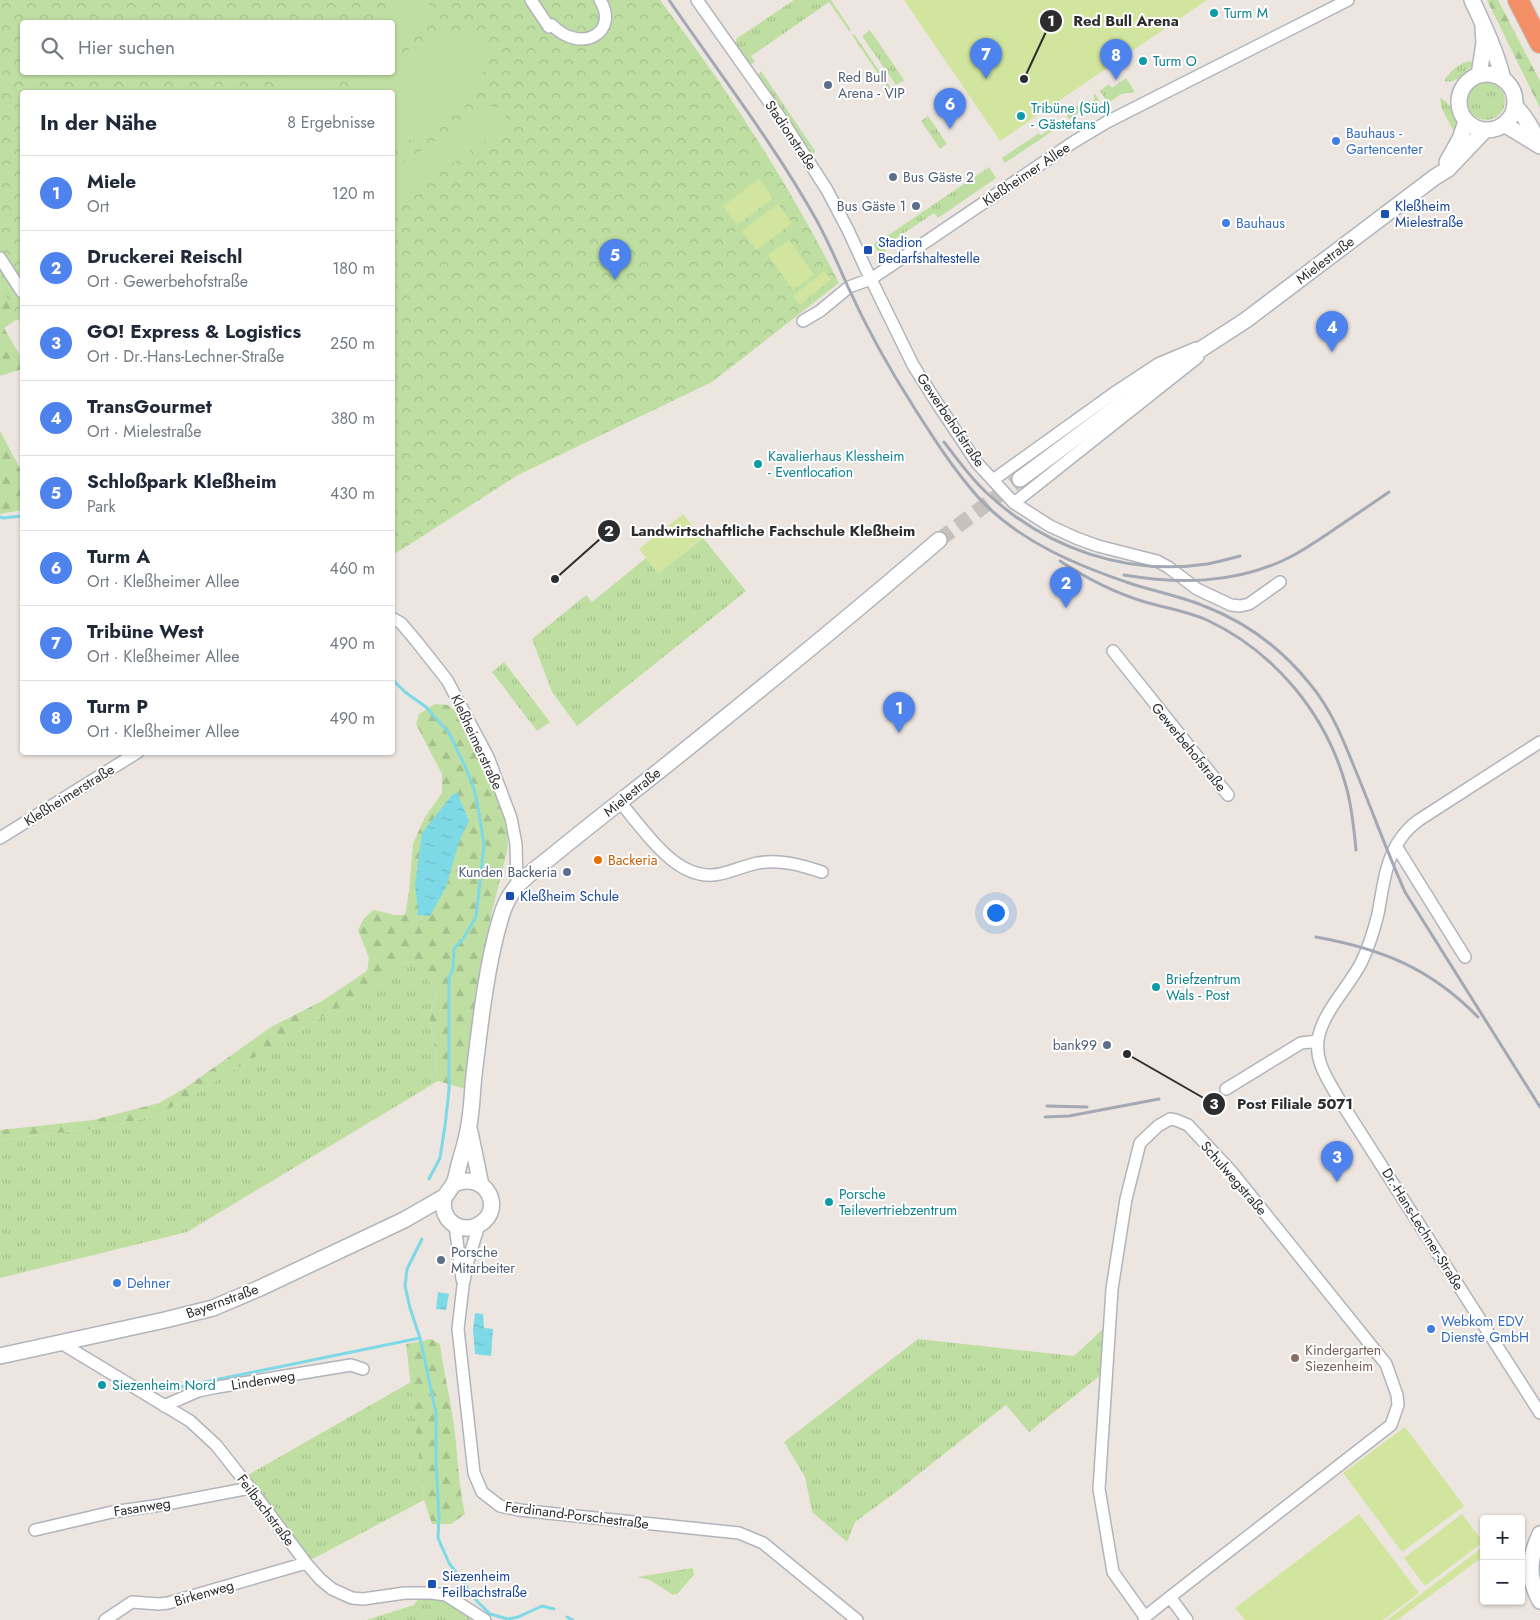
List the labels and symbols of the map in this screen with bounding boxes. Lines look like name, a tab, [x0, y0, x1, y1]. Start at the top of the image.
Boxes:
place label: Turm M	[1224, 3, 1268, 23]
callout: Red Bull Arena	[1038, 6, 1189, 36]
marker: Turm M	[1208, 7, 1220, 19]
text: 1	[1047, 10, 1055, 32]
text: Red Bull Arena	[1073, 10, 1179, 32]
pin: 7	[970, 38, 1002, 79]
pin: 8	[1100, 39, 1132, 80]
place label: Turm O	[1153, 51, 1197, 71]
marker: Turm O	[1137, 55, 1149, 67]
place label: Red Bull Arena - VIP	[838, 67, 905, 103]
marker: Red Bull Arena - VIP	[822, 79, 834, 91]
pin: 6	[934, 88, 966, 129]
street label: Stadionstraße	[760, 96, 822, 174]
place label: Tribüne (Süd) - Gästefans	[1031, 98, 1111, 134]
marker: Tribüne (Süd) - Gästefans	[1015, 110, 1027, 122]
place label: Bauhaus - Gartencenter	[1346, 123, 1423, 159]
marker: Bauhaus - Gartencenter	[1330, 135, 1342, 147]
street label: Kleßheimer Allee	[978, 137, 1074, 211]
place label: Bus Gäste 2	[903, 167, 974, 187]
marker: Bus Gäste 2	[887, 171, 899, 183]
place label: Bus Gäste 1	[837, 196, 906, 216]
place label: Kleßheim Mielestraße	[1395, 196, 1463, 232]
marker: Bus Gäste 1	[910, 200, 922, 212]
marker: Kleßheim Mielestraße	[1379, 208, 1391, 220]
place label: Bauhaus	[1236, 213, 1285, 233]
marker: Bauhaus	[1220, 217, 1232, 229]
street label: Mielestraße	[1292, 231, 1358, 289]
place label: Stadion Bedarfshaltestelle	[878, 232, 980, 268]
pin: 5	[599, 239, 631, 280]
marker: Stadion Bedarfshaltestelle	[862, 244, 874, 256]
pin: 4	[1316, 311, 1348, 352]
street label: Gewerbehofstraße	[912, 369, 990, 471]
place label: Kavalierhaus Klessheim - Eventlocation	[768, 446, 904, 482]
marker: Kavalierhaus Klessheim - Eventlocation	[752, 458, 764, 470]
callout: Landwirtschaftliche Fachschule Kleßheim	[596, 516, 926, 546]
text: 2	[604, 520, 614, 542]
text: Landwirtschaftliche Fachschule Kleßheim	[631, 520, 915, 542]
pin: 2	[1050, 567, 1082, 608]
street label: Kleßheimerstraße	[446, 691, 508, 793]
pin: 1	[883, 692, 915, 733]
street label: Gewerbehofstraße	[1147, 698, 1231, 796]
street label: Kleßheimerstraße	[20, 759, 118, 831]
street label: Mielestraße	[599, 763, 665, 821]
place label: Backeria	[608, 850, 658, 870]
marker: Backeria	[592, 854, 604, 866]
place label: Kunden Backeria	[458, 862, 557, 882]
marker: Kunden Backeria	[561, 866, 573, 878]
place label: Kleßheim Schule	[520, 886, 619, 906]
marker: Kleßheim Schule	[504, 890, 516, 902]
your location	[983, 900, 1009, 926]
place label: Briefzentrum Wals - Post	[1166, 969, 1241, 1005]
marker: Briefzentrum Wals - Post	[1150, 981, 1162, 993]
place label: bank99	[1053, 1035, 1097, 1055]
marker: bank99	[1101, 1039, 1113, 1051]
callout: Post Filiale 5071	[1202, 1089, 1363, 1119]
text: 3	[1209, 1093, 1219, 1115]
text: Post Filiale 5071	[1237, 1093, 1353, 1115]
street label: Schulwegstraße	[1196, 1137, 1272, 1219]
pin: 3	[1321, 1141, 1353, 1182]
street label: Dr.-Hans-Lechner-Straße	[1377, 1164, 1469, 1294]
place label: Porsche Teilevertriebzentrum	[839, 1184, 957, 1220]
marker: Porsche Teilevertriebzentrum	[823, 1196, 835, 1208]
place label: Porsche Mitarbeiter	[451, 1242, 515, 1278]
marker: Porsche Mitarbeiter	[435, 1254, 447, 1266]
place label: Dehner	[127, 1273, 171, 1293]
marker: Dehner	[111, 1277, 123, 1289]
street label: Bayernstraße	[183, 1279, 261, 1323]
place label: Webkom EDV Dienste GmbH	[1441, 1311, 1529, 1347]
marker: Webkom EDV Dienste GmbH	[1425, 1323, 1437, 1335]
place label: Kindergarten Siezenheim	[1305, 1340, 1381, 1376]
marker: Kindergarten Siezenheim	[1289, 1352, 1301, 1364]
street label: Lindenweg	[230, 1365, 296, 1395]
place label: Siezenheim Nord	[112, 1375, 216, 1395]
marker: Siezenheim Nord	[96, 1379, 108, 1391]
street label: Feilbachstraße	[232, 1470, 300, 1550]
street label: Fasanweg	[112, 1493, 172, 1521]
street label: Ferdinand-Porschestraße	[504, 1496, 650, 1534]
place label: Siezenheim Feilbachstraße	[442, 1566, 527, 1602]
street label: Birkenweg	[172, 1575, 236, 1611]
marker: Siezenheim Feilbachstraße	[426, 1578, 438, 1590]

